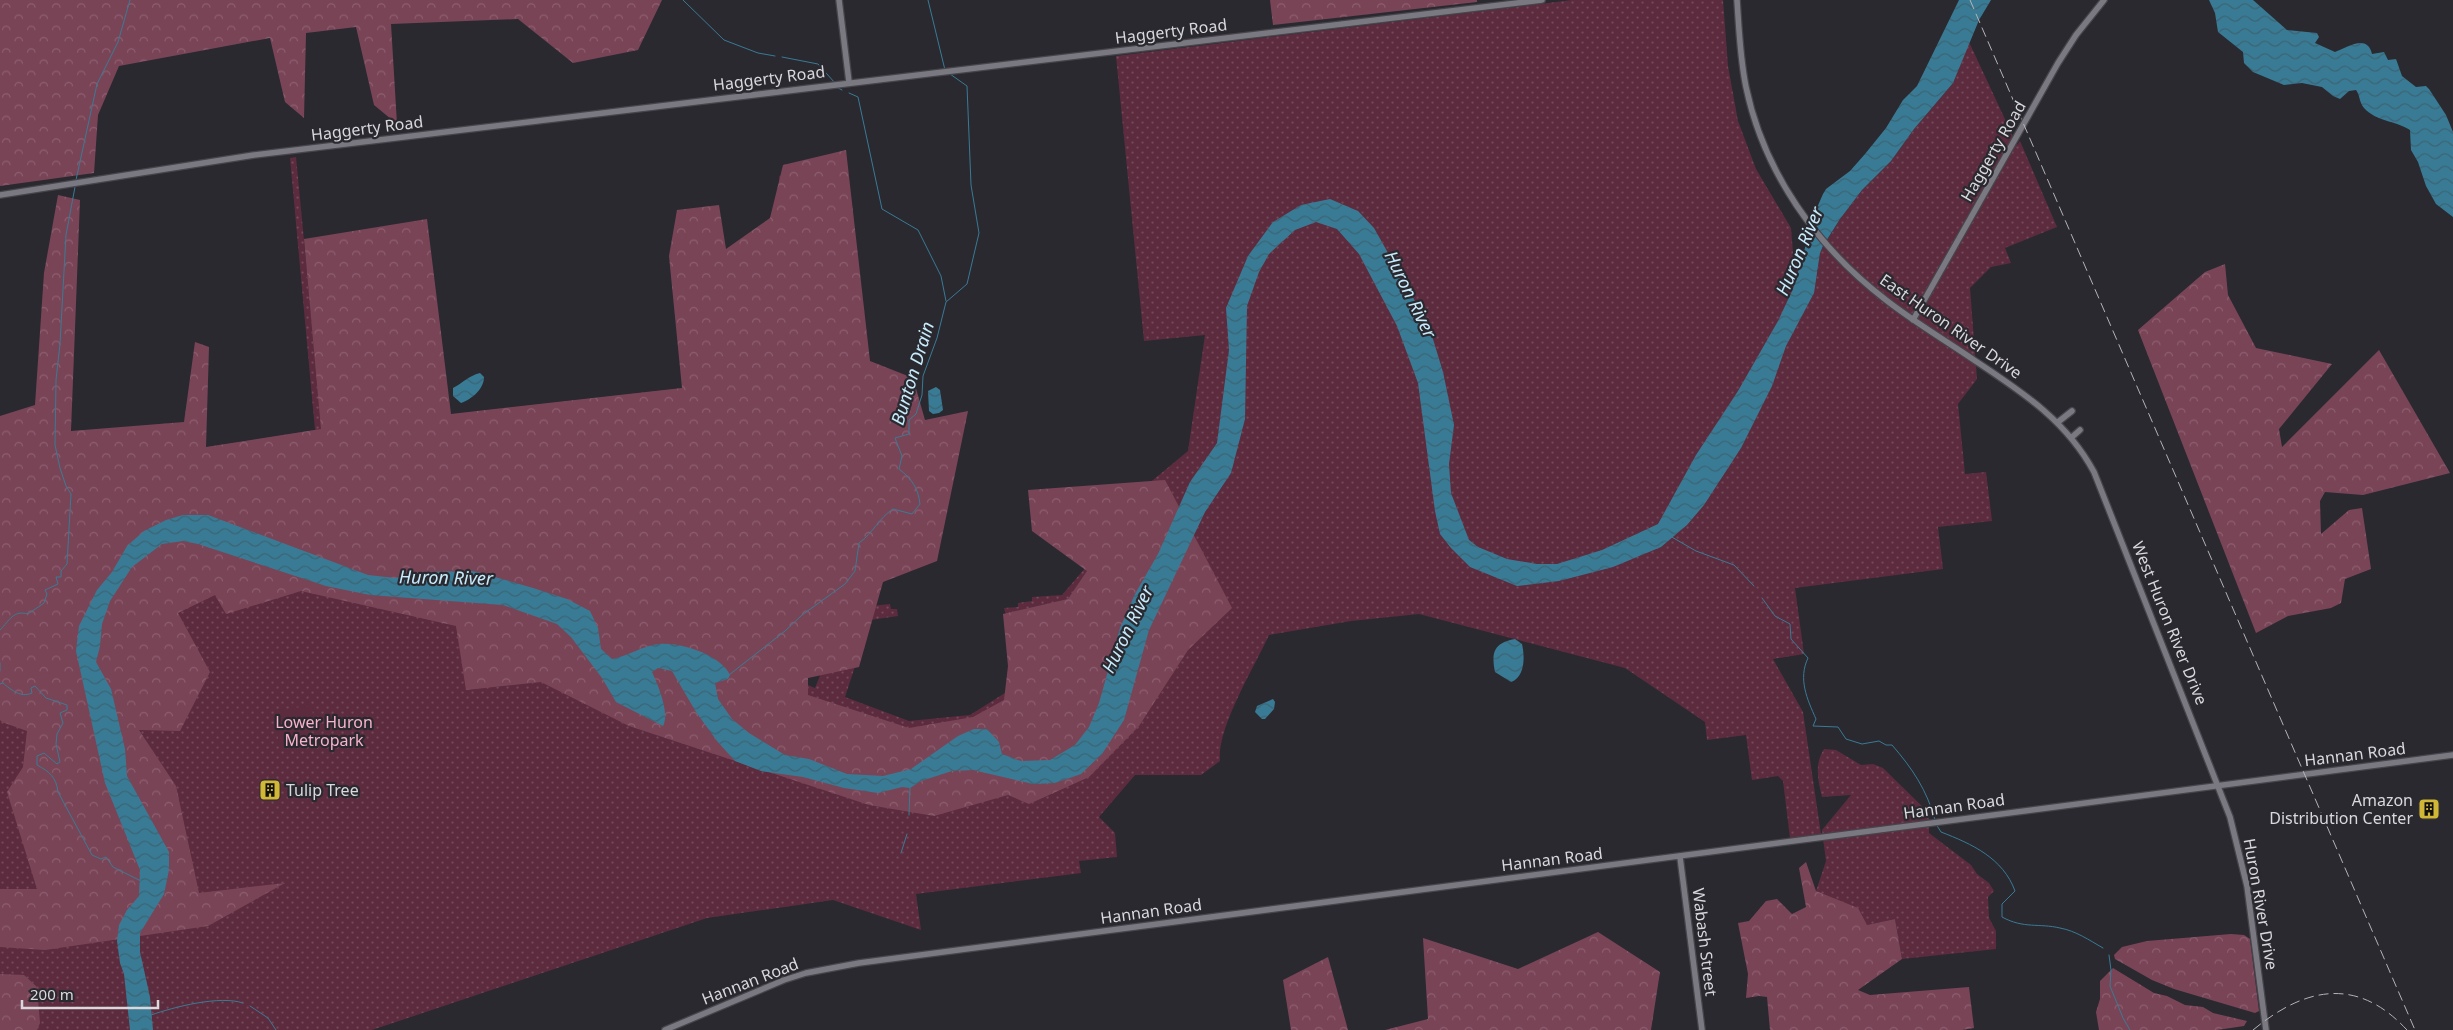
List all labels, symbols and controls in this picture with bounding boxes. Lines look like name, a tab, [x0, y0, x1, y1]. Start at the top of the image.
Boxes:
street label: Haggerty Road	[1114, 13, 1228, 49]
street label: Haggerty Road	[712, 60, 826, 96]
street label: Haggerty Road	[1955, 97, 2031, 205]
street label: Haggerty Road	[310, 110, 424, 146]
water label: Huron River	[1770, 202, 1829, 299]
water label: Huron River	[1380, 246, 1443, 342]
street label: East Huron River Drive	[1876, 269, 2026, 383]
water label: Bunton Drain	[885, 318, 939, 428]
street label: West Huron River Drive	[2127, 538, 2213, 708]
water label: Huron River	[399, 564, 494, 590]
water label: Huron River	[1096, 581, 1159, 677]
park label: Lower Huron Metropark	[275, 711, 373, 751]
street label: Hannan Road	[2303, 737, 2407, 771]
building icon: Tulip Tree	[258, 778, 282, 802]
place label: Tulip Tree	[286, 779, 359, 801]
street label: Hannan Road	[1902, 788, 2006, 824]
place label: Amazon Distribution Center	[2269, 789, 2413, 829]
building icon: Amazon Distribution Center	[2417, 797, 2441, 821]
street label: Huron River Drive	[2239, 836, 2283, 972]
street label: Hannan Road	[1500, 842, 1604, 876]
street label: Wabash Street	[1687, 887, 1723, 998]
street label: Hannan Road	[1099, 893, 1203, 929]
street label: Hannan Road	[698, 952, 802, 1010]
scale bar	[22, 978, 159, 1010]
text: 200 m	[30, 984, 74, 1004]

